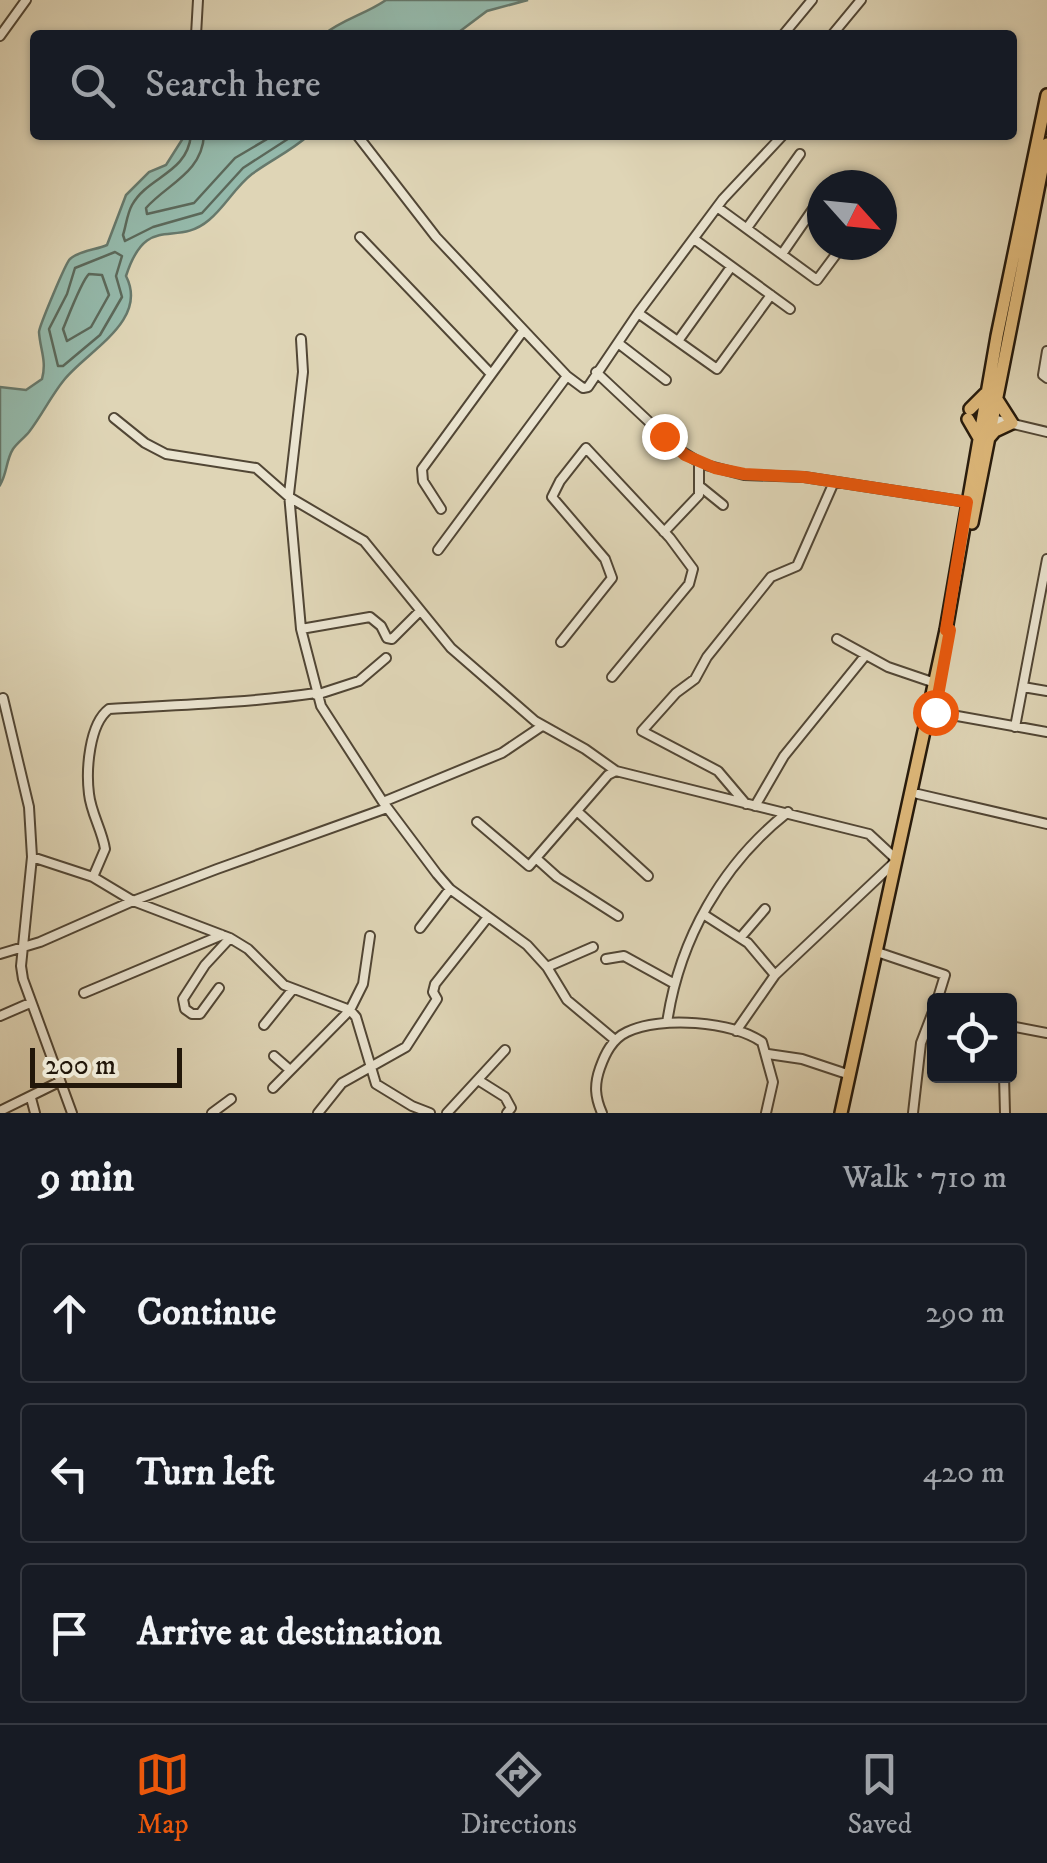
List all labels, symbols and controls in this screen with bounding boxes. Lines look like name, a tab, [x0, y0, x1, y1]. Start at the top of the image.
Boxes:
search box	[30, 30, 1017, 140]
icon: search	[65, 58, 120, 113]
text: Search here	[145, 61, 321, 109]
north arrow	[807, 170, 897, 260]
route end	[642, 414, 688, 460]
route start	[913, 690, 959, 736]
map controls	[927, 993, 1017, 1083]
button: locate	[927, 993, 1017, 1083]
scale bar	[30, 1043, 182, 1088]
text: 200 m	[45, 1048, 116, 1083]
text: 9 min	[40, 1152, 134, 1204]
text: Walk · 710 m	[842, 1158, 1007, 1198]
icon: ahead	[42, 1286, 97, 1341]
text: Continue	[137, 1289, 276, 1337]
text: 290 m	[925, 1293, 1005, 1333]
icon: left	[42, 1446, 97, 1501]
text: Turn left	[137, 1449, 275, 1497]
text: 420 m	[923, 1453, 1005, 1493]
icon: arrive	[42, 1606, 97, 1661]
text: Arrive at destination	[137, 1609, 442, 1657]
tab: Map	[135, 1747, 190, 1842]
tab: Directions	[461, 1747, 577, 1842]
tab: Saved	[847, 1747, 912, 1842]

